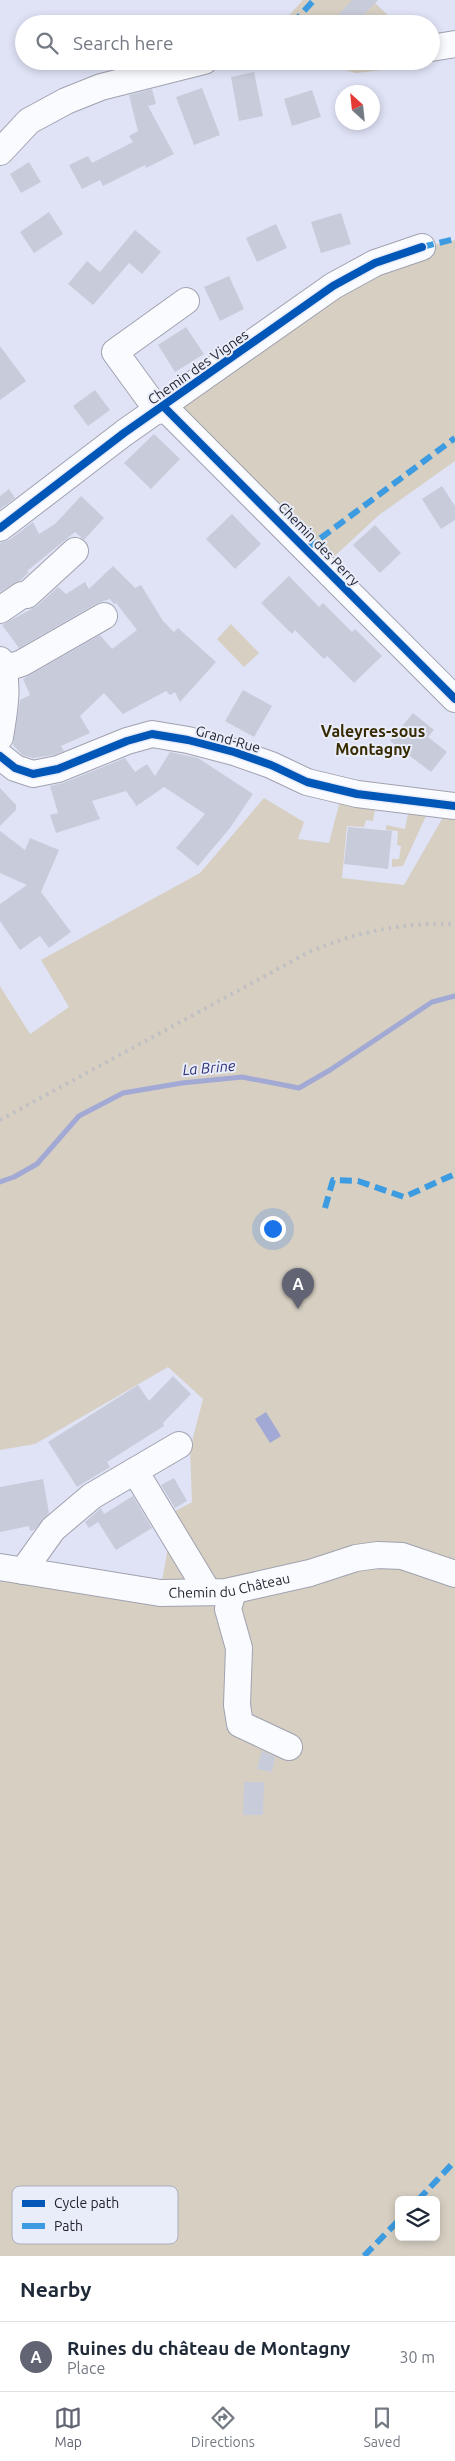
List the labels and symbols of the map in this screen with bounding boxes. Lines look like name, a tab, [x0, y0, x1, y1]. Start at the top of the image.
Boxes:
north arrow	[335, 85, 380, 130]
street label: Chemin des Vignes	[145, 326, 251, 408]
street label: Chemin des Perry	[275, 499, 363, 589]
street label: Grand-Rue	[194, 722, 262, 756]
district label: Valeyres-sous Montagny	[321, 722, 425, 758]
water label: La Brine	[182, 1057, 237, 1078]
your location	[260, 1216, 286, 1242]
pin: A	[282, 1268, 314, 1309]
street label: Chemin du Château	[168, 1570, 291, 1601]
legend	[12, 2186, 178, 2244]
text: Cycle path	[54, 2195, 119, 2211]
text: Path	[54, 2218, 83, 2234]

